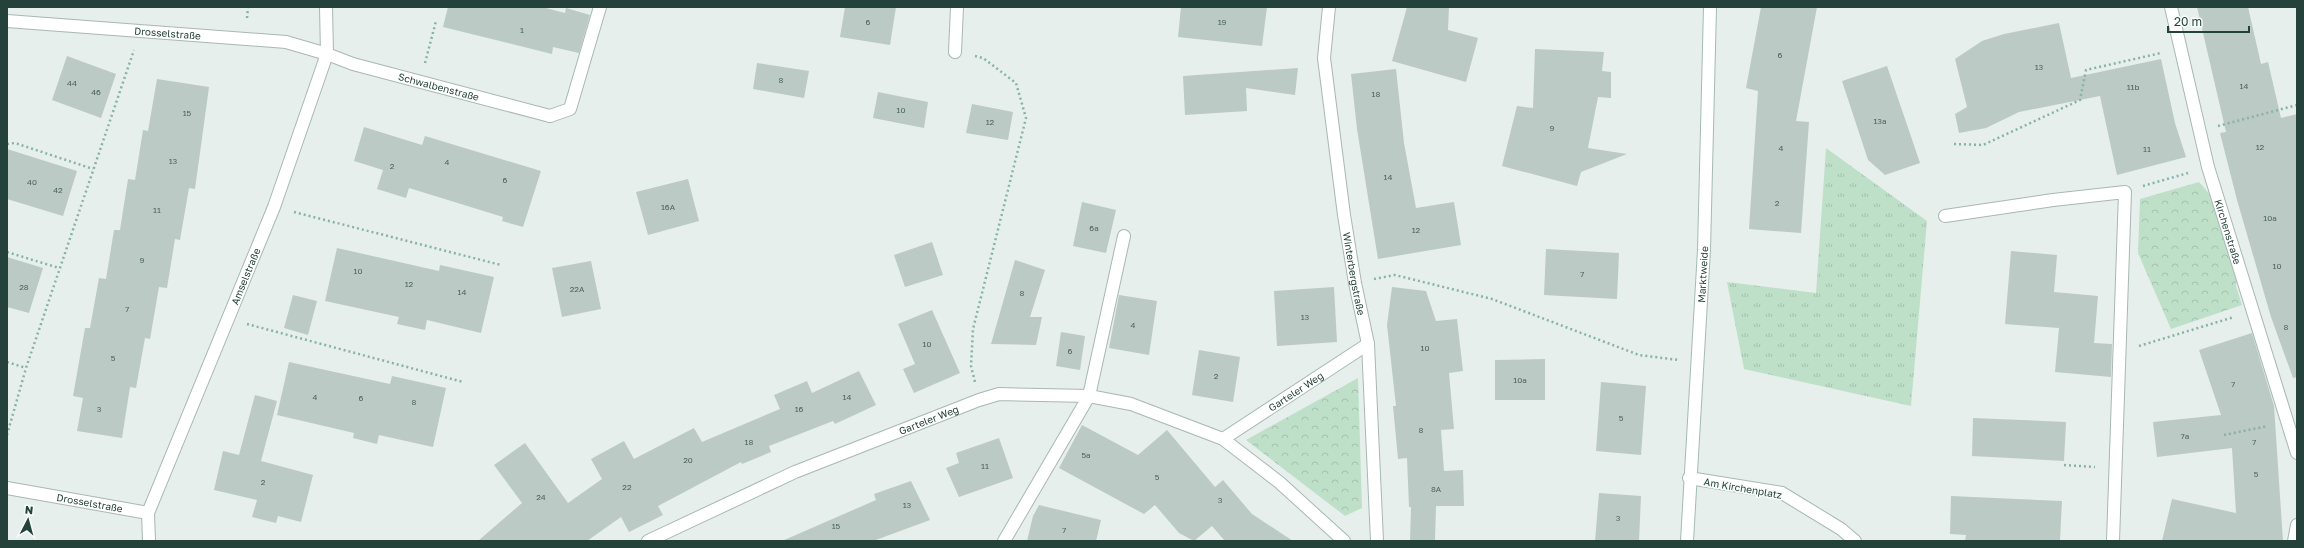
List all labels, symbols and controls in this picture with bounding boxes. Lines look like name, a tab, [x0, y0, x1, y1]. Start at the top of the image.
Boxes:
scale bar	[2168, 8, 2249, 34]
text: 20 m	[2174, 14, 2202, 29]
house number: 6	[866, 17, 871, 27]
house number: 19	[1218, 17, 1227, 27]
street label: Drosselstraße	[134, 25, 202, 42]
house number: 1	[520, 25, 524, 35]
house number: 6	[1778, 50, 1783, 60]
house number: 13	[2035, 62, 2044, 72]
street label: Schwalbenstraße	[397, 70, 481, 103]
house number: 8	[779, 75, 784, 85]
house number: 44	[67, 78, 77, 88]
house number: 14	[2240, 81, 2248, 91]
house number: 11b	[2127, 82, 2139, 92]
house number: 46	[91, 87, 101, 97]
house number: 18	[1372, 89, 1380, 99]
house number: 10	[897, 105, 905, 115]
house number: 15	[183, 108, 192, 118]
house number: 13a	[1873, 116, 1887, 126]
house number: 12	[986, 117, 995, 127]
house number: 9	[1550, 123, 1555, 133]
house number: 12	[2256, 142, 2265, 152]
house number: 4	[1779, 143, 1784, 153]
house number: 11	[2143, 144, 2151, 154]
house number: 13	[169, 156, 178, 166]
house number: 4	[445, 157, 450, 167]
house number: 2	[390, 161, 395, 171]
house number: 14	[1384, 172, 1392, 182]
house number: 6	[503, 175, 508, 185]
house number: 40	[27, 177, 37, 187]
house number: 42	[53, 185, 63, 195]
house number: 2	[1775, 198, 1780, 208]
street label: Kirchenstraße	[2212, 198, 2244, 266]
house number: 16A	[661, 202, 676, 212]
house number: 11	[153, 205, 161, 215]
house number: 10a	[2263, 213, 2277, 223]
house number: 6a	[1089, 223, 1099, 233]
house number: 12	[1412, 225, 1421, 235]
street label: Winterbergstraße	[1341, 231, 1368, 317]
street label: Amselstraße	[228, 246, 263, 306]
street label: Marktweide	[1695, 246, 1710, 303]
house number: 9	[140, 255, 145, 265]
house number: 10	[2273, 261, 2281, 271]
house number: 10	[354, 266, 362, 276]
house number: 7	[1580, 269, 1584, 279]
house number: 12	[405, 279, 414, 289]
house number: 28	[19, 282, 29, 292]
house number: 22A	[570, 284, 585, 294]
house number: 14	[458, 287, 466, 297]
house number: 8	[1020, 288, 1025, 298]
house number: 7	[125, 304, 129, 314]
house number: 13	[1301, 312, 1310, 322]
house number: 4	[1131, 320, 1136, 330]
house number: 8	[2284, 322, 2289, 332]
house number: 10	[923, 339, 931, 349]
house number: 10	[1421, 343, 1429, 353]
house number: 6	[1068, 346, 1073, 356]
house number: 5	[111, 353, 116, 363]
street label: Garteler Weg	[1266, 369, 1325, 414]
house number: 2	[1214, 371, 1219, 381]
house number: 10a	[1513, 375, 1527, 385]
house number: 7	[2231, 379, 2235, 389]
house number: 4	[313, 392, 318, 402]
house number: 14	[843, 392, 851, 402]
house number: 6	[359, 393, 364, 403]
house number: 8	[412, 397, 417, 407]
street label: Garteler Weg	[897, 403, 960, 437]
house number: 3	[97, 404, 102, 414]
house number: 16	[795, 404, 804, 414]
house number: 5	[1619, 413, 1624, 423]
house number: 8	[1419, 425, 1424, 435]
house number: 7a	[2181, 431, 2189, 441]
house number: 18	[745, 437, 753, 447]
house number: 7	[2252, 437, 2256, 447]
house number: 5a	[1081, 450, 1091, 460]
house number: 20	[683, 455, 693, 465]
house number: 11	[981, 461, 989, 471]
house number: 5	[2254, 469, 2259, 479]
house number: 5	[1155, 472, 1160, 482]
street label: Am Kirchenplatz	[1703, 475, 1783, 501]
house number: 2	[261, 477, 266, 487]
house number: 22	[622, 482, 632, 492]
house number: 8A	[1431, 484, 1442, 494]
street label: Drosselstraße	[56, 491, 124, 514]
house number: 24	[536, 492, 546, 502]
house number: 3	[1218, 495, 1223, 505]
north arrow	[8, 500, 48, 540]
house number: 13	[903, 500, 912, 510]
text: N	[24, 503, 34, 516]
house number: 3	[1616, 513, 1621, 523]
house number: 15	[832, 521, 841, 531]
house number: 7	[1062, 525, 1066, 535]

